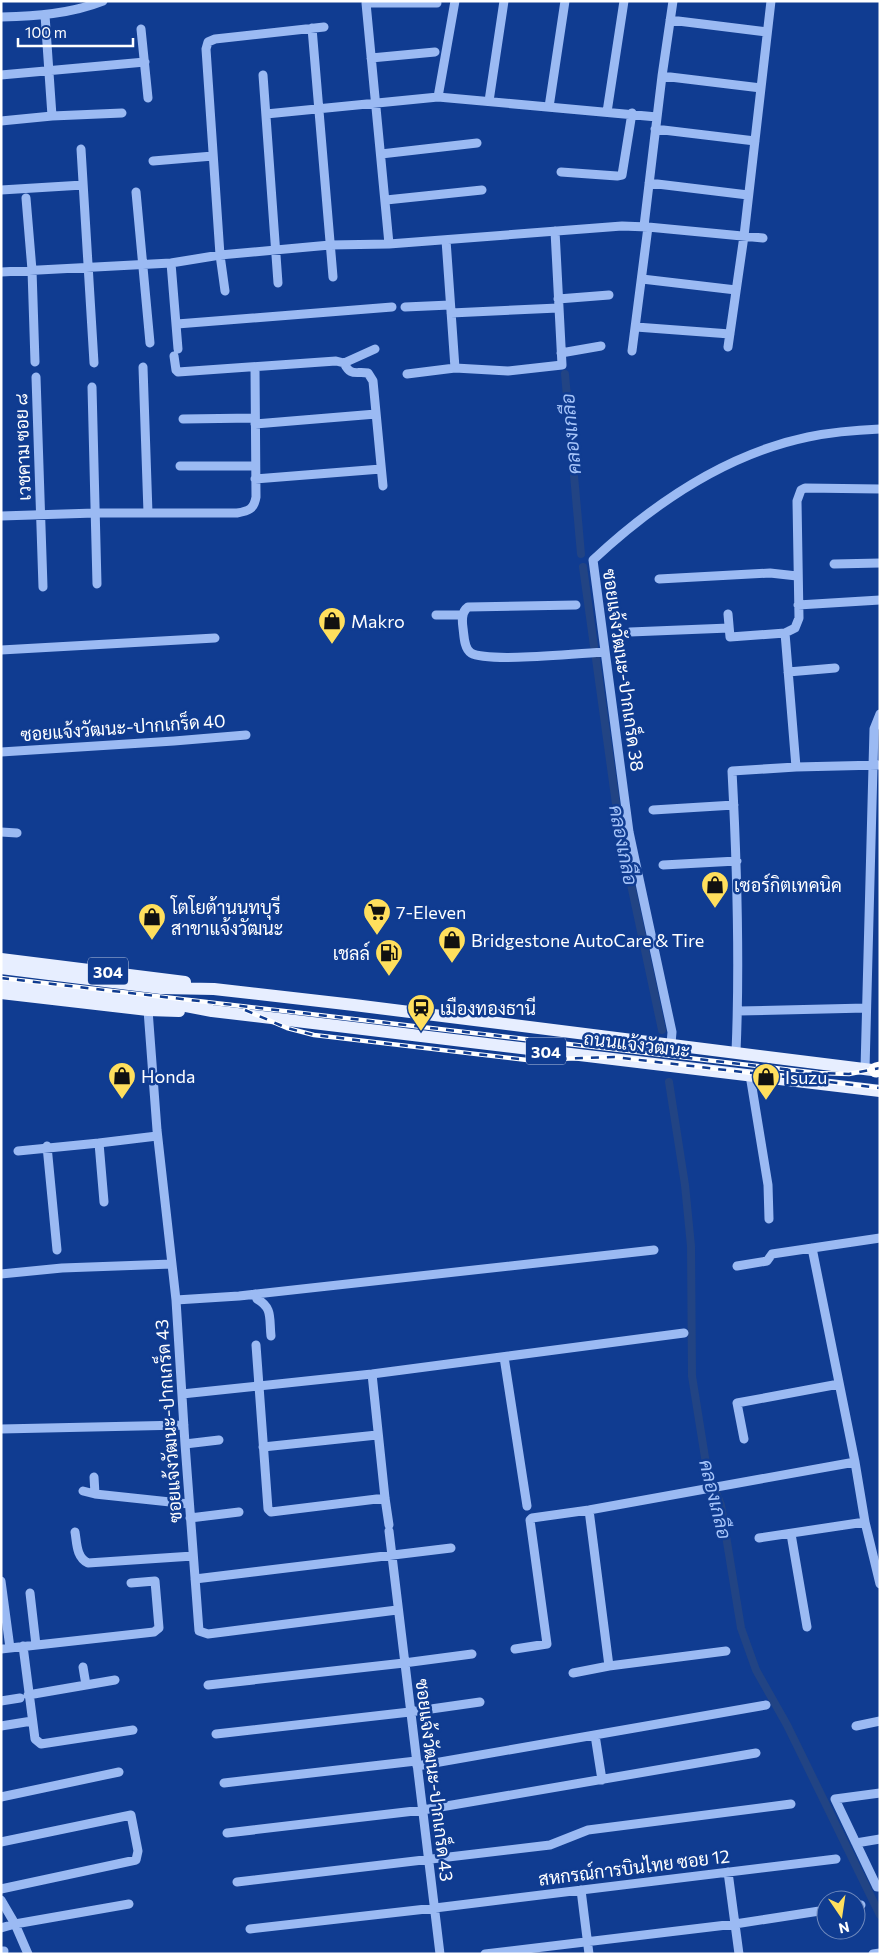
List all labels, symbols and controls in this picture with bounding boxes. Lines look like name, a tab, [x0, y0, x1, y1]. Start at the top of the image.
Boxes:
scale bar	[18, 15, 132, 47]
text: 100 m	[25, 23, 67, 41]
street label: เวชคาม ซอย ๘	[9, 393, 35, 501]
water label: คลองเกลือ	[555, 393, 585, 475]
street label: ซอยแจ้งวัฒนะ-ปากเกร็ด 38	[599, 567, 651, 773]
shop icon: Makro	[317, 606, 347, 645]
place label: Makro	[351, 610, 405, 632]
street label: ซอยแจ้งวัฒนะ-ปากเกร็ด 40	[20, 707, 226, 745]
water label: คลองเกลือ	[605, 803, 643, 887]
shop icon: เซอร์กิตเทคนิค	[700, 870, 730, 909]
place label: เซอร์กิตเทคนิค	[734, 873, 842, 896]
place label: โตโยต้านนทบุรี สาขาแจ้งวัฒนะ	[170, 895, 283, 939]
supermarket icon: 7-Eleven	[362, 897, 392, 936]
place label: 7-Eleven	[396, 901, 466, 923]
shop icon: โตโยต้านนทบุรี สาขาแจ้งวัฒนะ	[137, 902, 167, 941]
shop icon: Bridgestone AutoCare & Tire	[437, 925, 467, 964]
place label: Bridgestone AutoCare & Tire	[471, 929, 704, 951]
fuel station icon: เชลล์	[374, 938, 404, 977]
place label: เชลล์	[333, 941, 370, 964]
road number: 304	[88, 958, 128, 984]
station icon: เมืองทองธานี	[406, 993, 436, 1032]
place label: เมืองทองธานี	[440, 996, 536, 1019]
street label: ถนนแจ้งวัฒนะ	[582, 1027, 692, 1061]
road number: 304	[526, 1038, 566, 1064]
shop icon: Honda	[107, 1061, 137, 1100]
shop icon: Isuzu	[751, 1062, 781, 1101]
place label: Honda	[141, 1065, 195, 1087]
place label: Isuzu	[785, 1066, 827, 1088]
street label: ซอยแจ้งวัฒนะ-ปากเกร็ด 43	[148, 1318, 186, 1524]
water label: คลองเกลือ	[695, 1457, 737, 1541]
street label: ซอยแจ้งวัฒนะ-ปากเกร็ด 43	[412, 1677, 460, 1883]
street label: สหกรณ์การบินไทย ซอย 12	[537, 1843, 731, 1890]
north arrow	[816, 1890, 866, 1940]
text: N	[837, 1919, 851, 1938]

